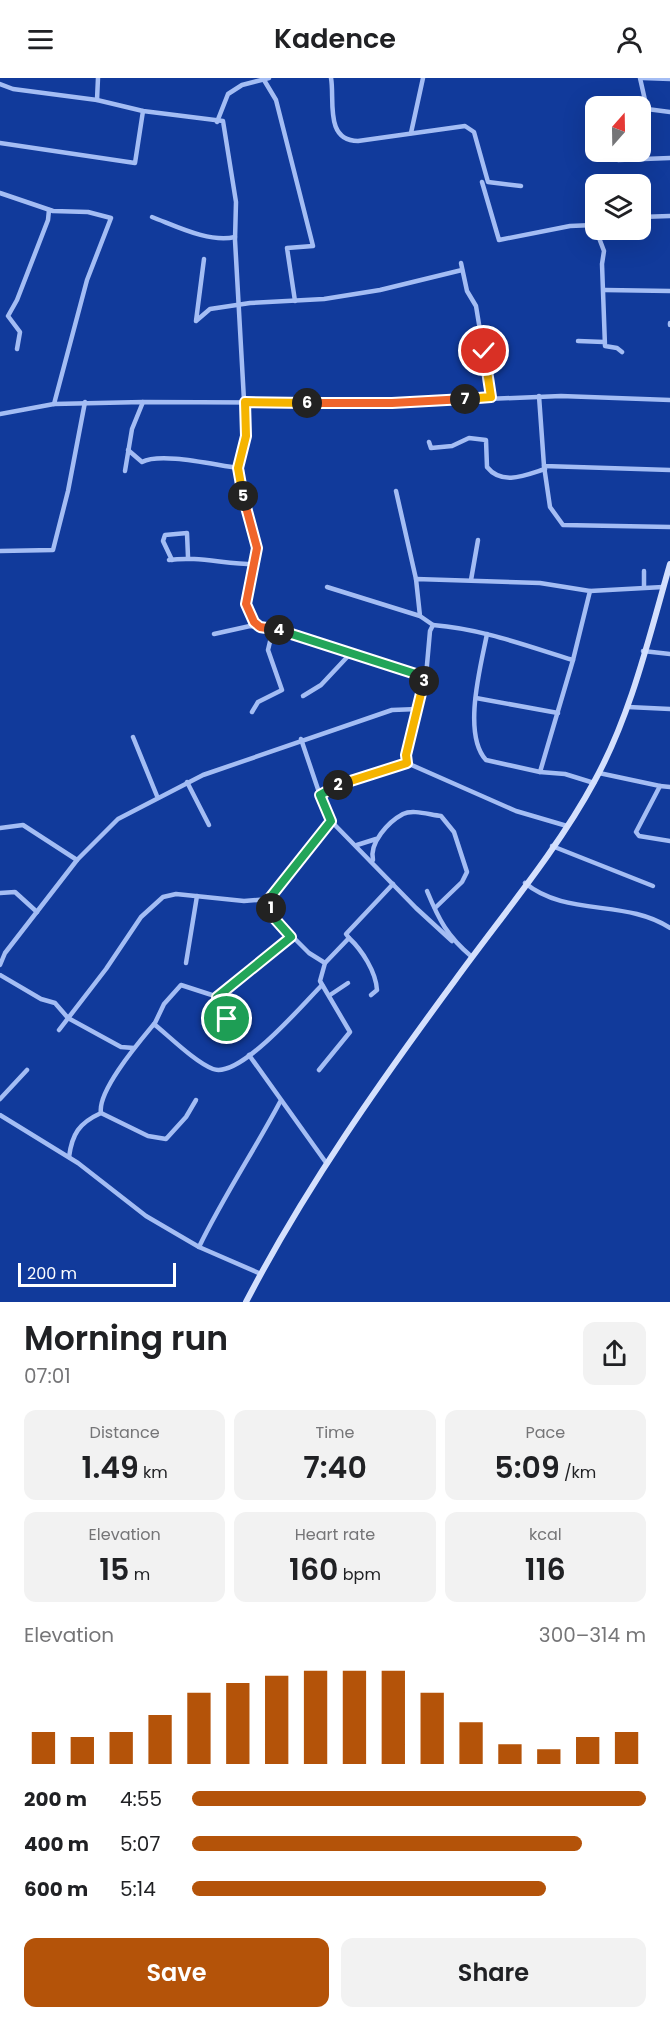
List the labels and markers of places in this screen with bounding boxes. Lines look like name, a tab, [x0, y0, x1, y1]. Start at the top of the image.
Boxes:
pin	[458, 325, 509, 376]
pin: 7	[450, 384, 480, 414]
pin: 6	[292, 388, 322, 418]
pin: 5	[228, 481, 258, 511]
pin: 4	[264, 615, 294, 645]
pin: 3	[409, 666, 439, 696]
pin: 2	[323, 770, 353, 800]
pin: 1	[256, 893, 286, 923]
pin	[201, 993, 252, 1044]

